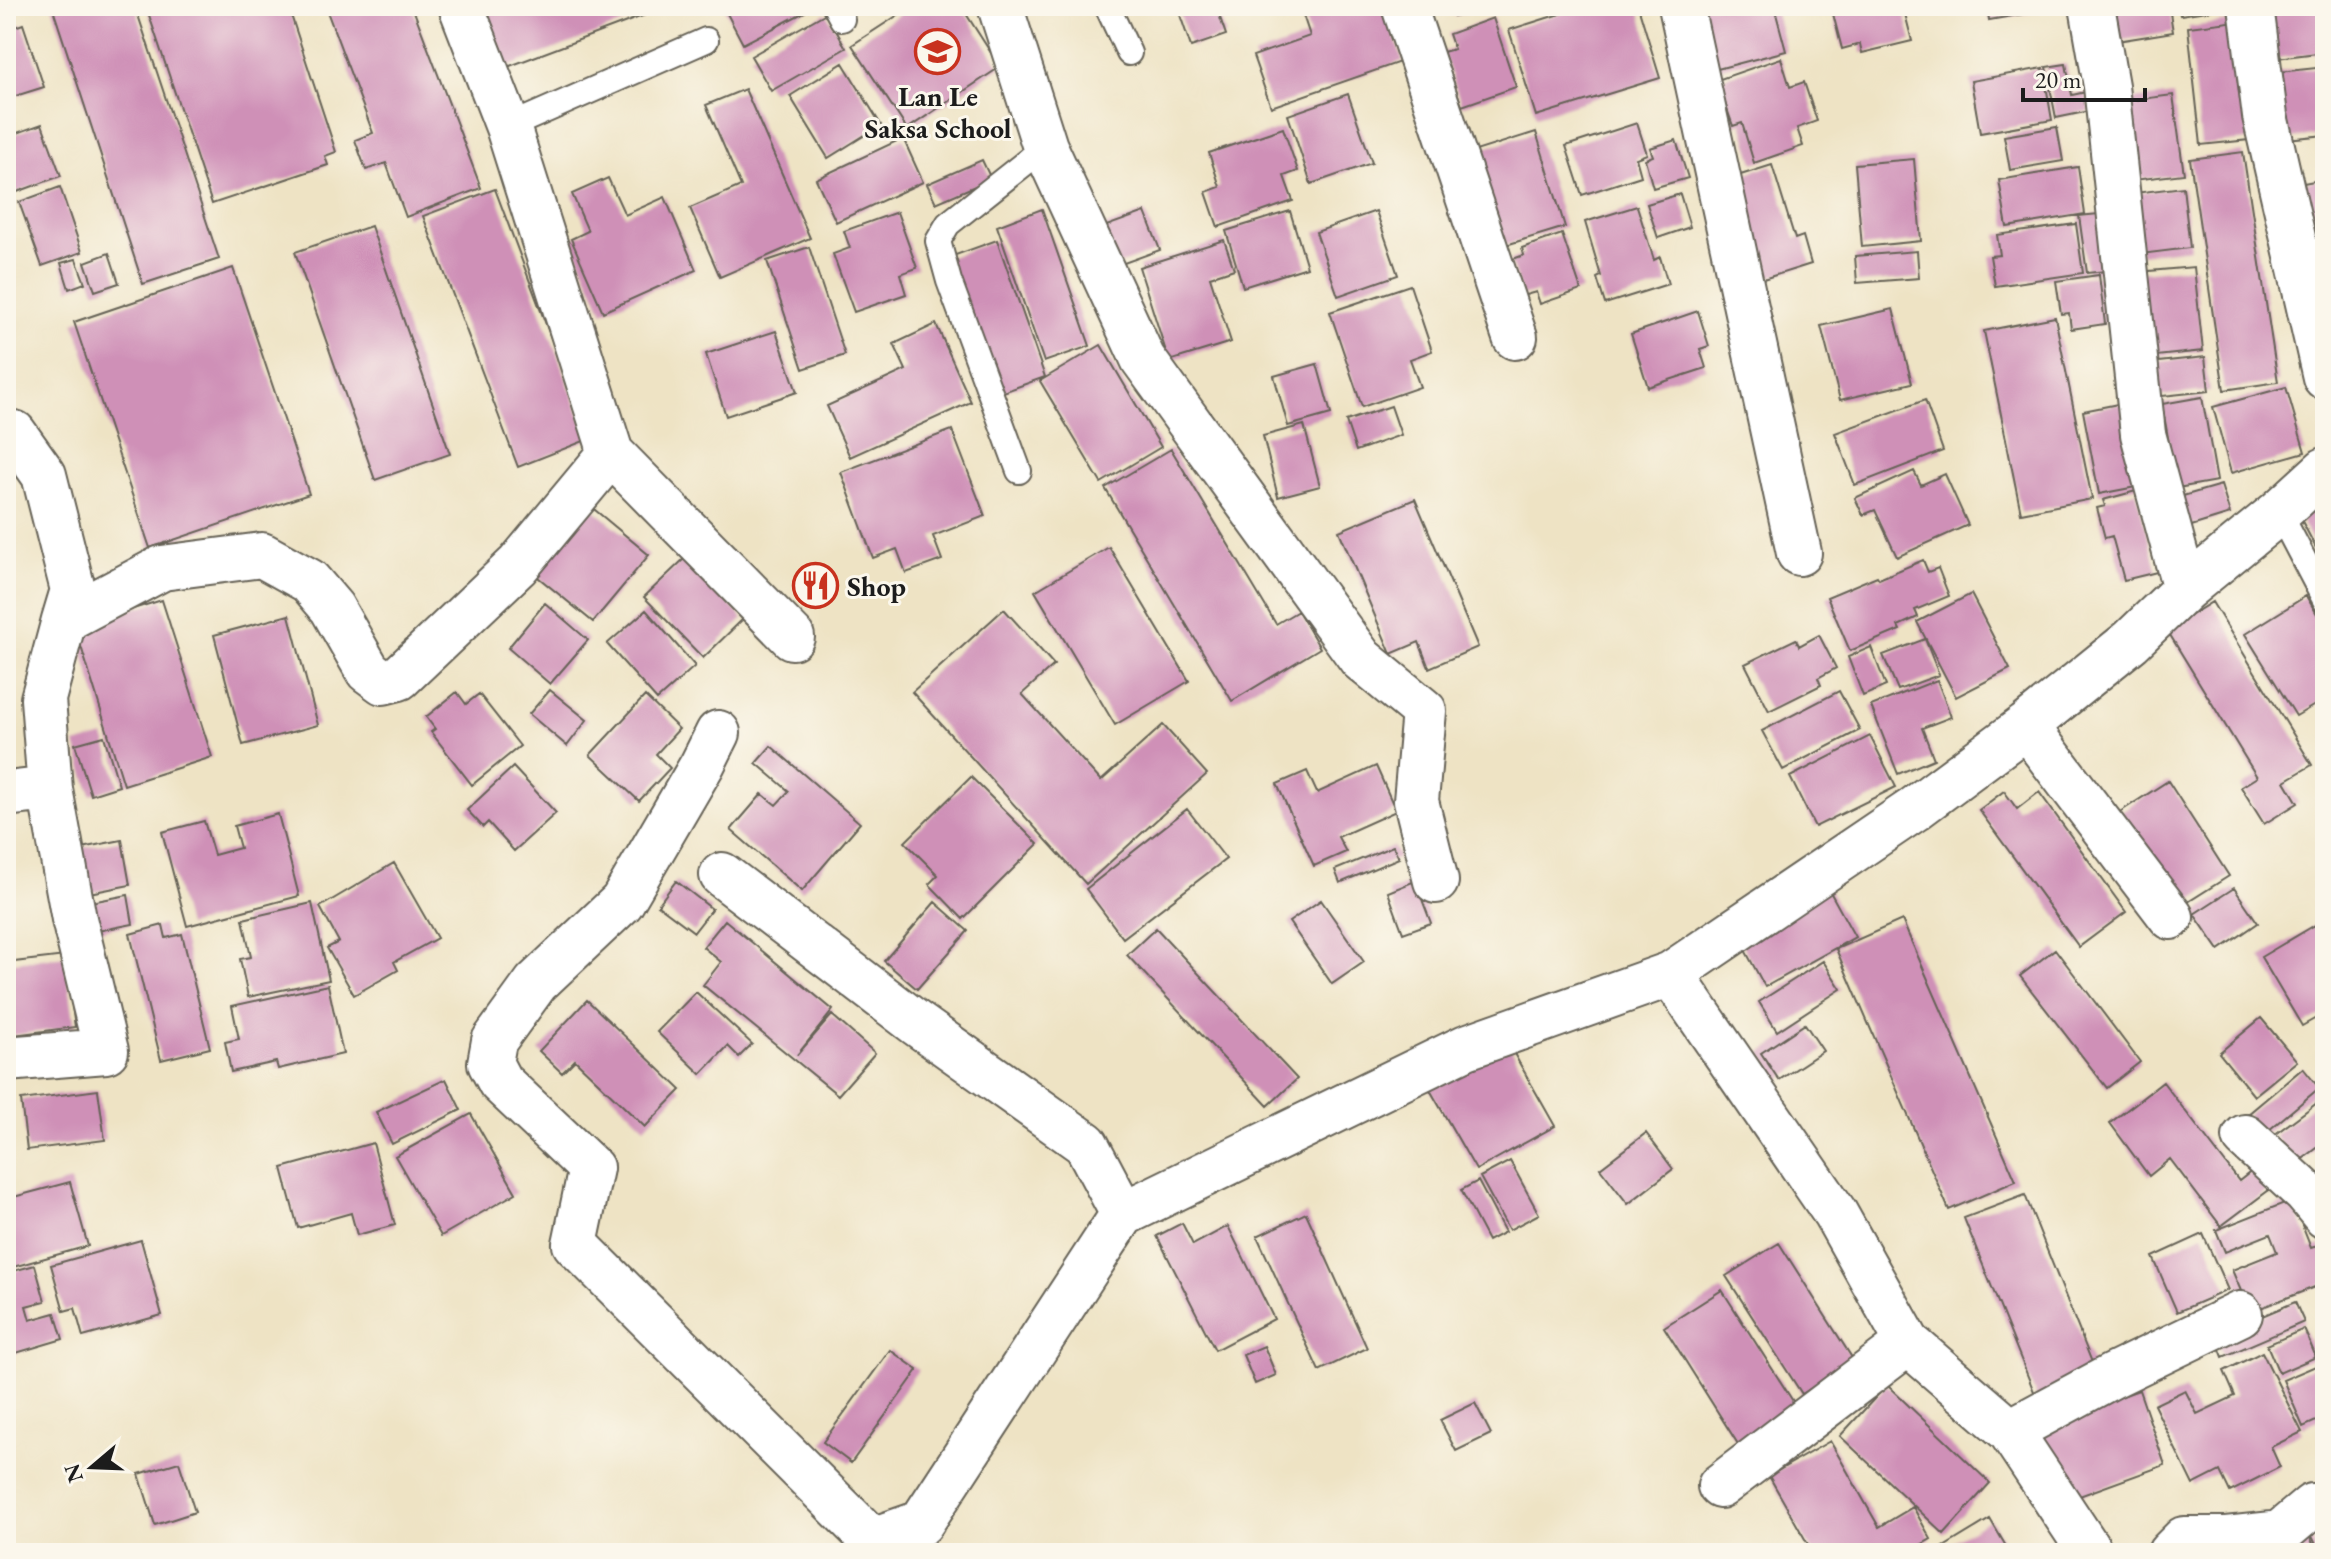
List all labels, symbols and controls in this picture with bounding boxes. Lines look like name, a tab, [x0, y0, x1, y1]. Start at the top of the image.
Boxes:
school or university icon: Lan Le Saksa School	[914, 27, 962, 75]
scale bar	[2023, 52, 2145, 102]
text: 20 m	[2035, 64, 2082, 95]
place label: Lan Le Saksa School	[864, 78, 1012, 146]
restaurant icon: Shop	[792, 562, 840, 610]
place label: Shop	[847, 568, 906, 604]
north arrow	[52, 1427, 132, 1507]
text: N	[57, 1460, 90, 1486]

